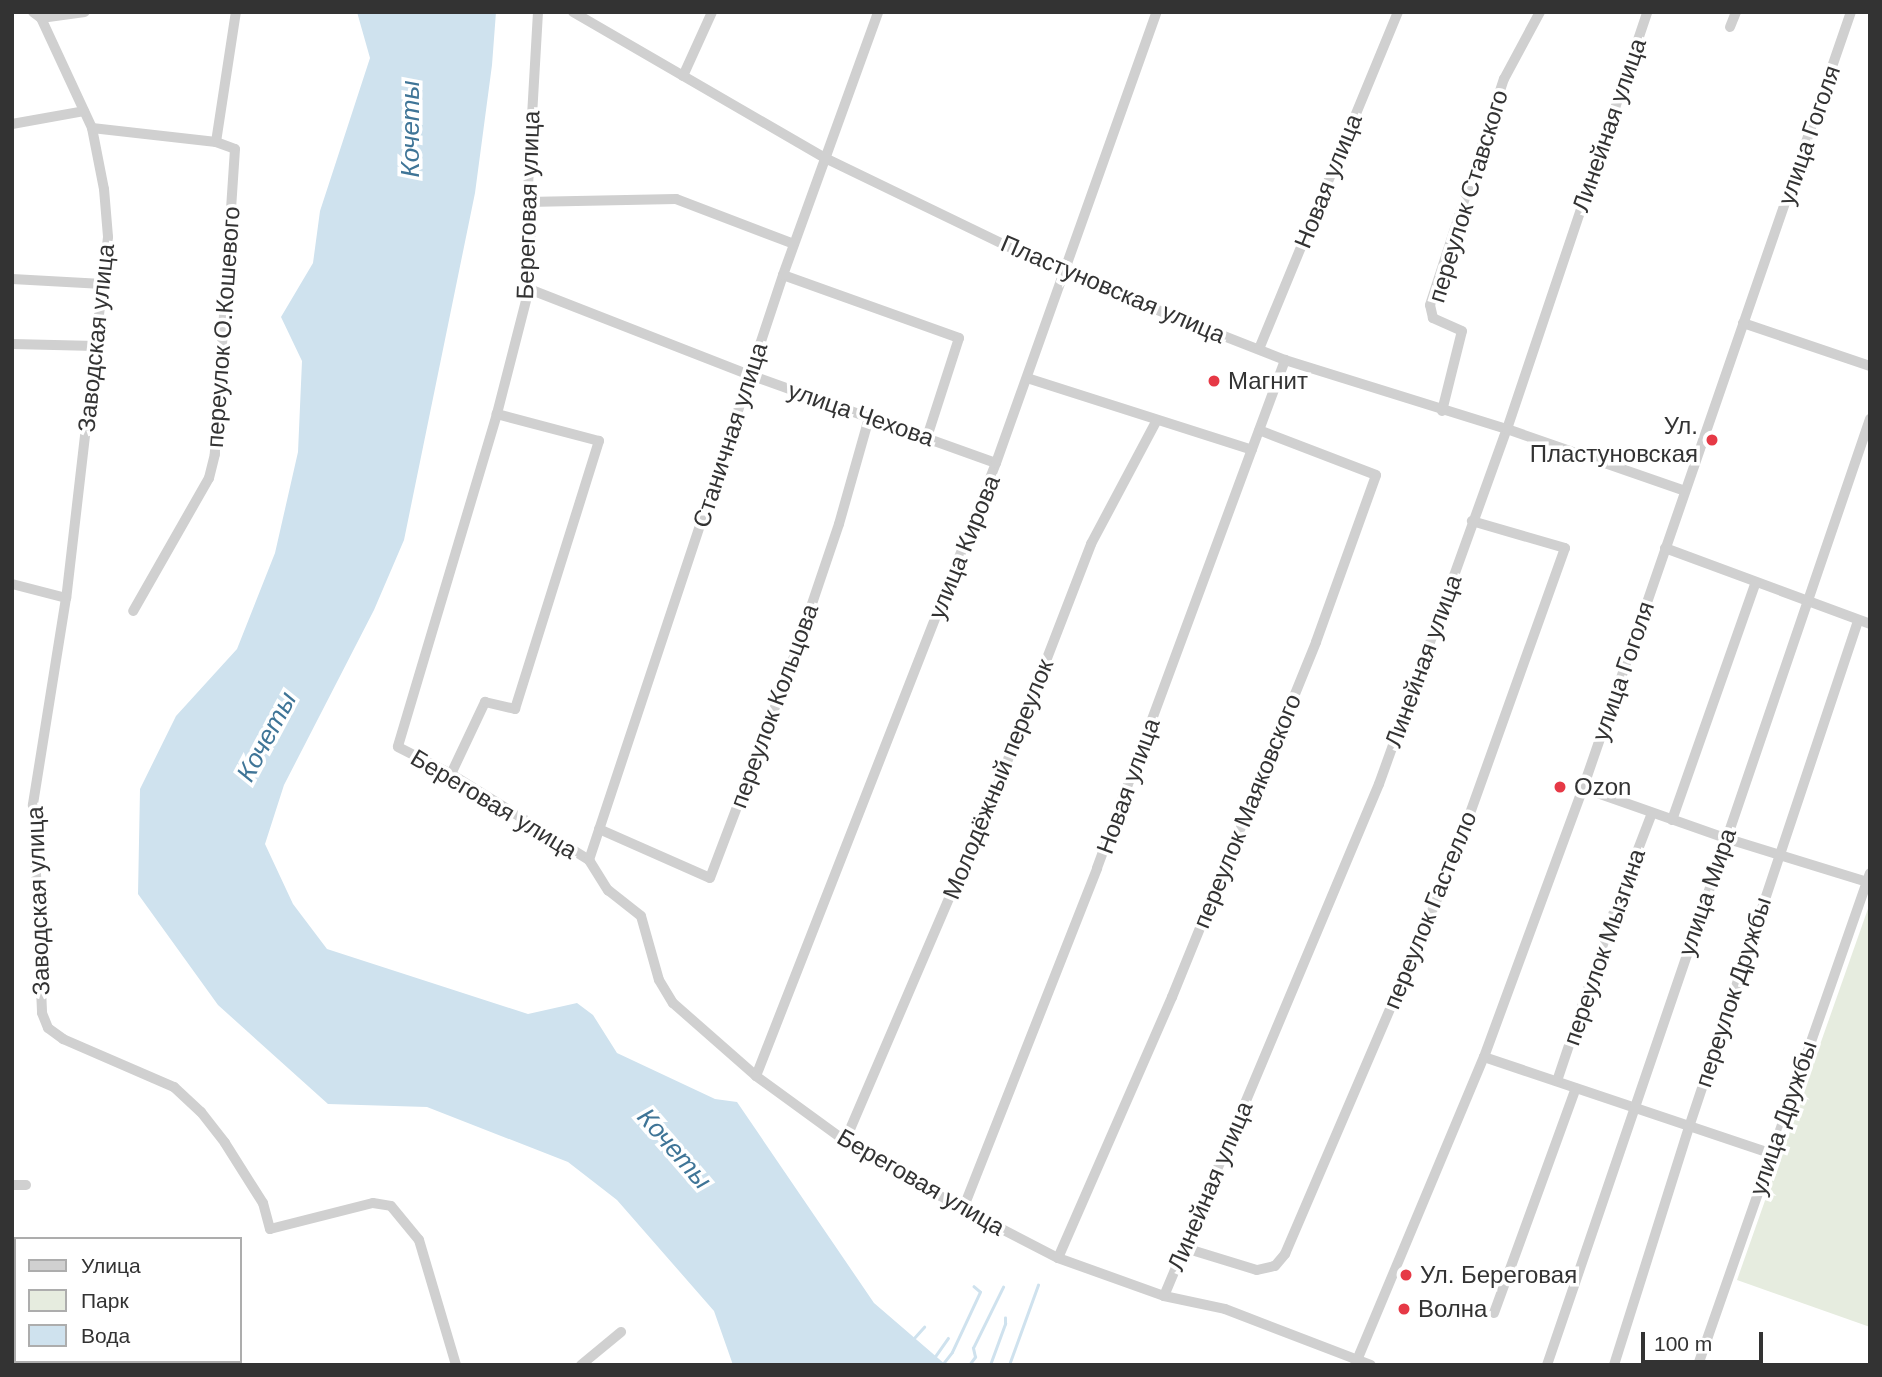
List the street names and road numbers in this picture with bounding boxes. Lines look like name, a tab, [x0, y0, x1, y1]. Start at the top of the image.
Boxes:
street label: Линейная улица	[1566, 35, 1652, 215]
street label: улица Гоголя	[1772, 62, 1846, 208]
street label: переулок Ставского	[1422, 86, 1514, 306]
street label: Береговая улица	[510, 110, 546, 300]
street label: Новая улица	[1288, 110, 1368, 252]
street label: переулок О.Кошевого	[200, 205, 246, 449]
street label: Пластуновская улица	[996, 229, 1230, 349]
street label: Заводская улица	[72, 242, 120, 434]
street label: Станичная улица	[687, 339, 773, 531]
street label: улица Чехова	[784, 376, 938, 452]
street label: улица Кирова	[922, 471, 1006, 623]
street label: Линейная улица	[1378, 571, 1468, 751]
street label: улица Гоголя	[1586, 598, 1660, 744]
street label: переулок Кольцова	[724, 600, 824, 812]
street label: Молодёжный переулок	[937, 655, 1059, 903]
street label: переулок Маяковского	[1187, 690, 1307, 932]
street label: Новая улица	[1090, 714, 1166, 858]
street label: Береговая улица	[406, 743, 582, 865]
street label: Заводская улица	[20, 806, 56, 996]
street label: переулок Гастелло	[1377, 807, 1483, 1013]
street label: улица Мира	[1672, 825, 1742, 959]
street label: переулок Мызгина	[1557, 845, 1651, 1049]
street label: переулок Дружбы	[1689, 893, 1777, 1091]
street label: улица Дружбы	[1743, 1037, 1823, 1199]
street label: Линейная улица	[1161, 1097, 1259, 1275]
street label: Береговая улица	[832, 1122, 1010, 1242]

